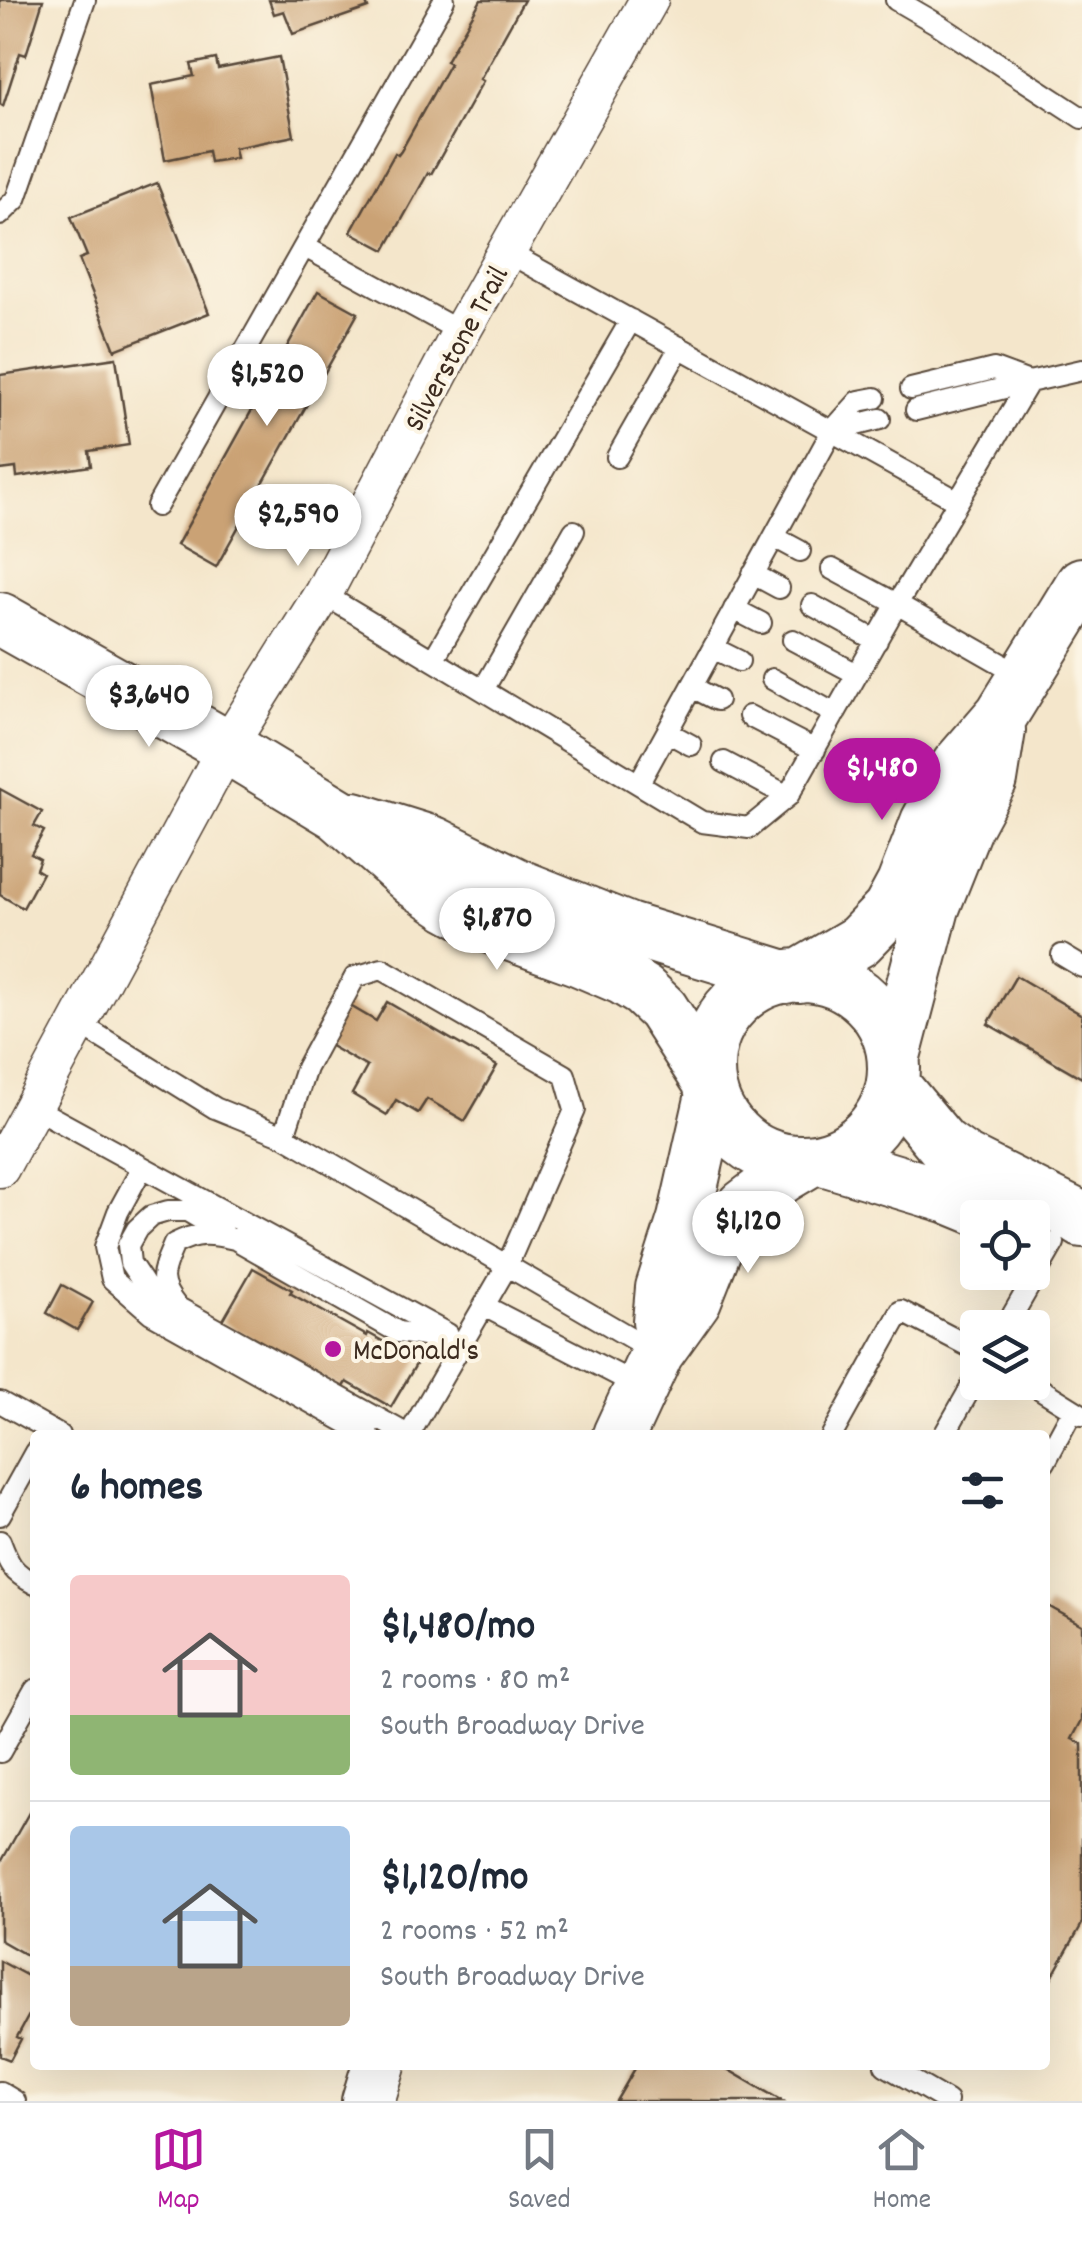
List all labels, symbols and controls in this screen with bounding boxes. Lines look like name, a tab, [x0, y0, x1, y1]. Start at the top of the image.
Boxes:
street label: Silverstone Trail	[396, 260, 522, 441]
pin: $1,520	[186, 344, 348, 429]
text: $1,520	[229, 353, 305, 399]
pin: $2,590	[217, 484, 379, 569]
text: $2,590	[256, 493, 340, 539]
pin: $3,640	[68, 665, 230, 750]
text: $3,640	[108, 674, 190, 720]
pin: $1,480	[801, 738, 963, 823]
text: $1,480	[846, 747, 918, 793]
pin: $1,870	[416, 888, 578, 973]
text: $1,870	[461, 897, 533, 943]
pin: $1,120	[667, 1191, 829, 1276]
text: $1,120	[714, 1200, 782, 1246]
map controls	[960, 1200, 1050, 1400]
button: locate	[960, 1200, 1050, 1290]
button: layers	[960, 1310, 1050, 1400]
place label: McDonald's	[353, 1332, 479, 1375]
marker: McDonald's	[322, 1338, 344, 1360]
text: 6 homes	[70, 1460, 203, 1520]
icon: filters	[955, 1463, 1010, 1518]
text: $1,480/mo	[380, 1599, 535, 1659]
icon: home	[150, 1615, 270, 1735]
text: 2 rooms · 80 m²	[380, 1659, 570, 1705]
text: South Broadway Drive	[380, 1705, 645, 1751]
text: $1,120/mo	[380, 1850, 528, 1910]
icon: home	[150, 1866, 270, 1986]
text: 2 rooms · 52 m²	[380, 1910, 569, 1956]
text: South Broadway Drive	[380, 1956, 645, 2002]
tab: Map	[151, 2122, 206, 2222]
tab: Saved	[508, 2122, 571, 2222]
tab: Home	[873, 2122, 931, 2222]

